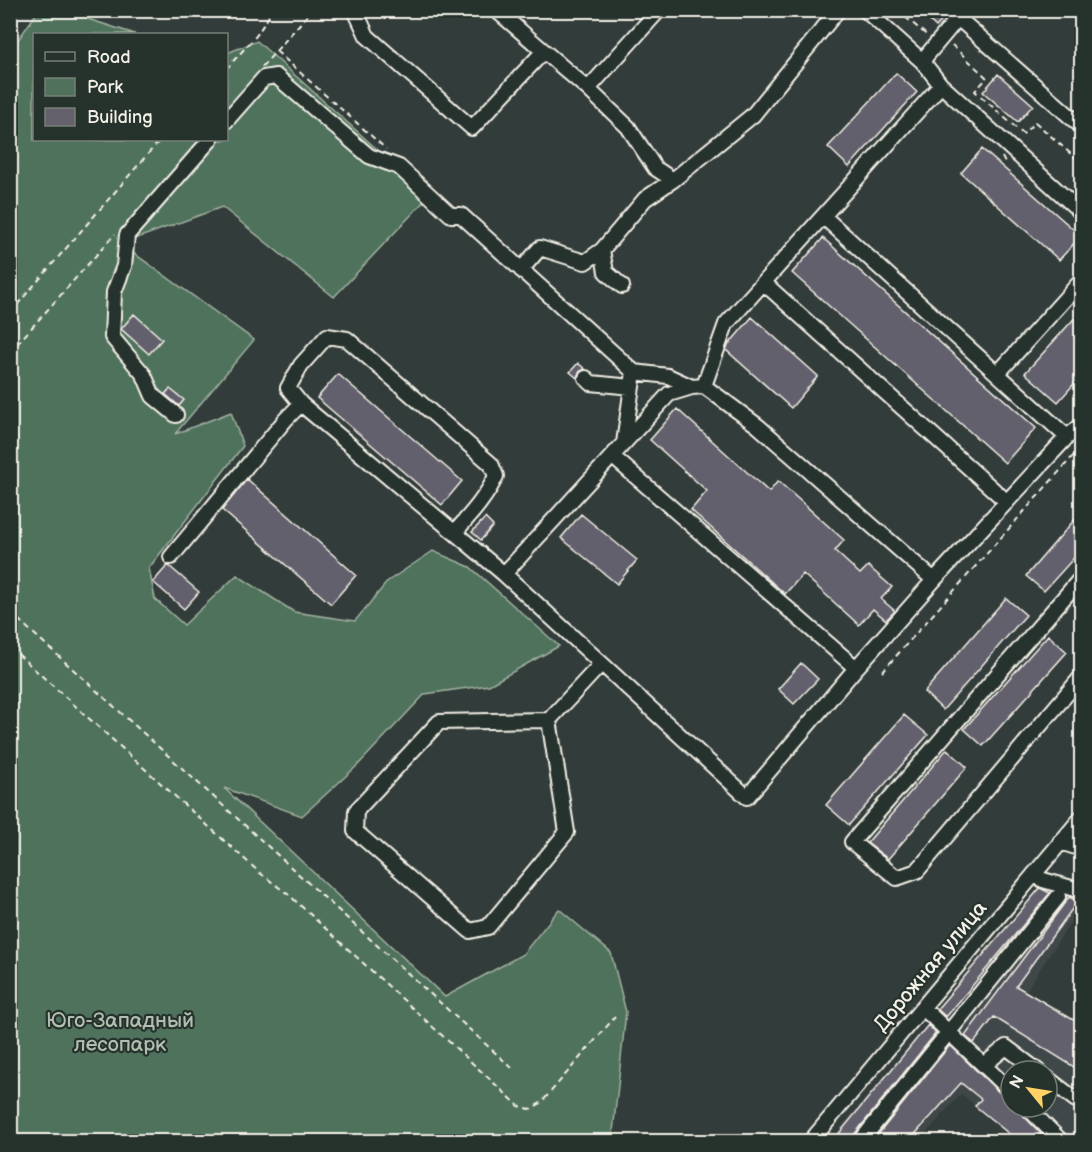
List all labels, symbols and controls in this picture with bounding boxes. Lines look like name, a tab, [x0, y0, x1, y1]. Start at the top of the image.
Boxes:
legend	[33, 33, 228, 141]
text: Road	[87, 47, 131, 68]
text: Park	[87, 77, 123, 98]
text: Building	[87, 107, 153, 128]
street label: Дорожная улица	[869, 896, 993, 1037]
park label: Юго-Западный лесопарк	[46, 1008, 194, 1057]
north arrow	[999, 1059, 1059, 1119]
text: N	[1006, 1072, 1029, 1092]

